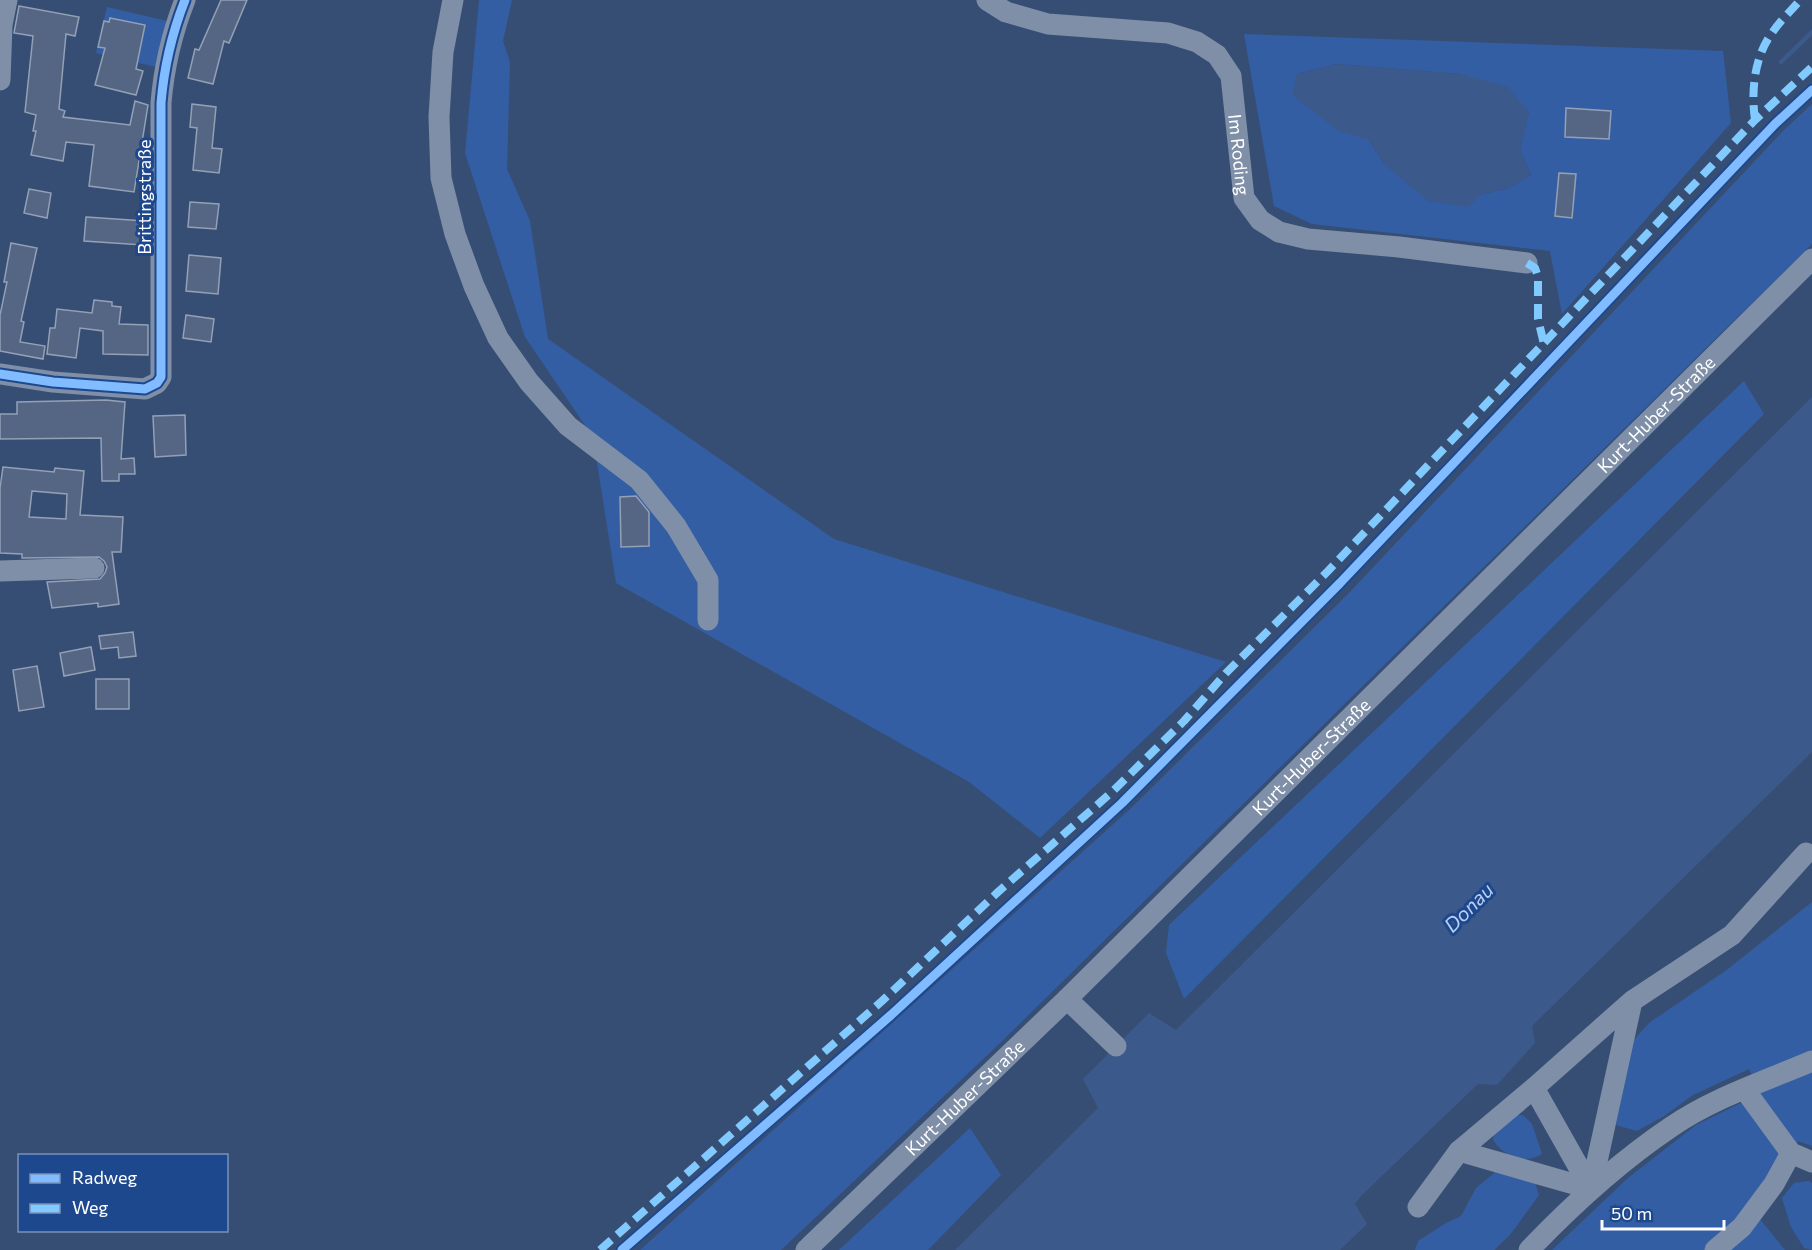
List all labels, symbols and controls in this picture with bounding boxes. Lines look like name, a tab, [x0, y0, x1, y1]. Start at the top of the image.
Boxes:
street label: Im Roding	[1224, 113, 1255, 197]
street label: Brittingstraße	[133, 139, 155, 255]
street label: Kurt-Huber-Straße	[1592, 351, 1719, 477]
street label: Kurt-Huber-Straße	[1247, 693, 1375, 820]
water label: Donau	[1438, 877, 1498, 937]
street label: Kurt-Huber-Straße	[900, 1035, 1029, 1160]
legend	[18, 1154, 228, 1232]
text: Radweg	[72, 1166, 137, 1188]
scale bar	[1602, 1193, 1724, 1231]
text: Weg	[72, 1196, 109, 1218]
text: 50 m	[1611, 1202, 1652, 1224]

